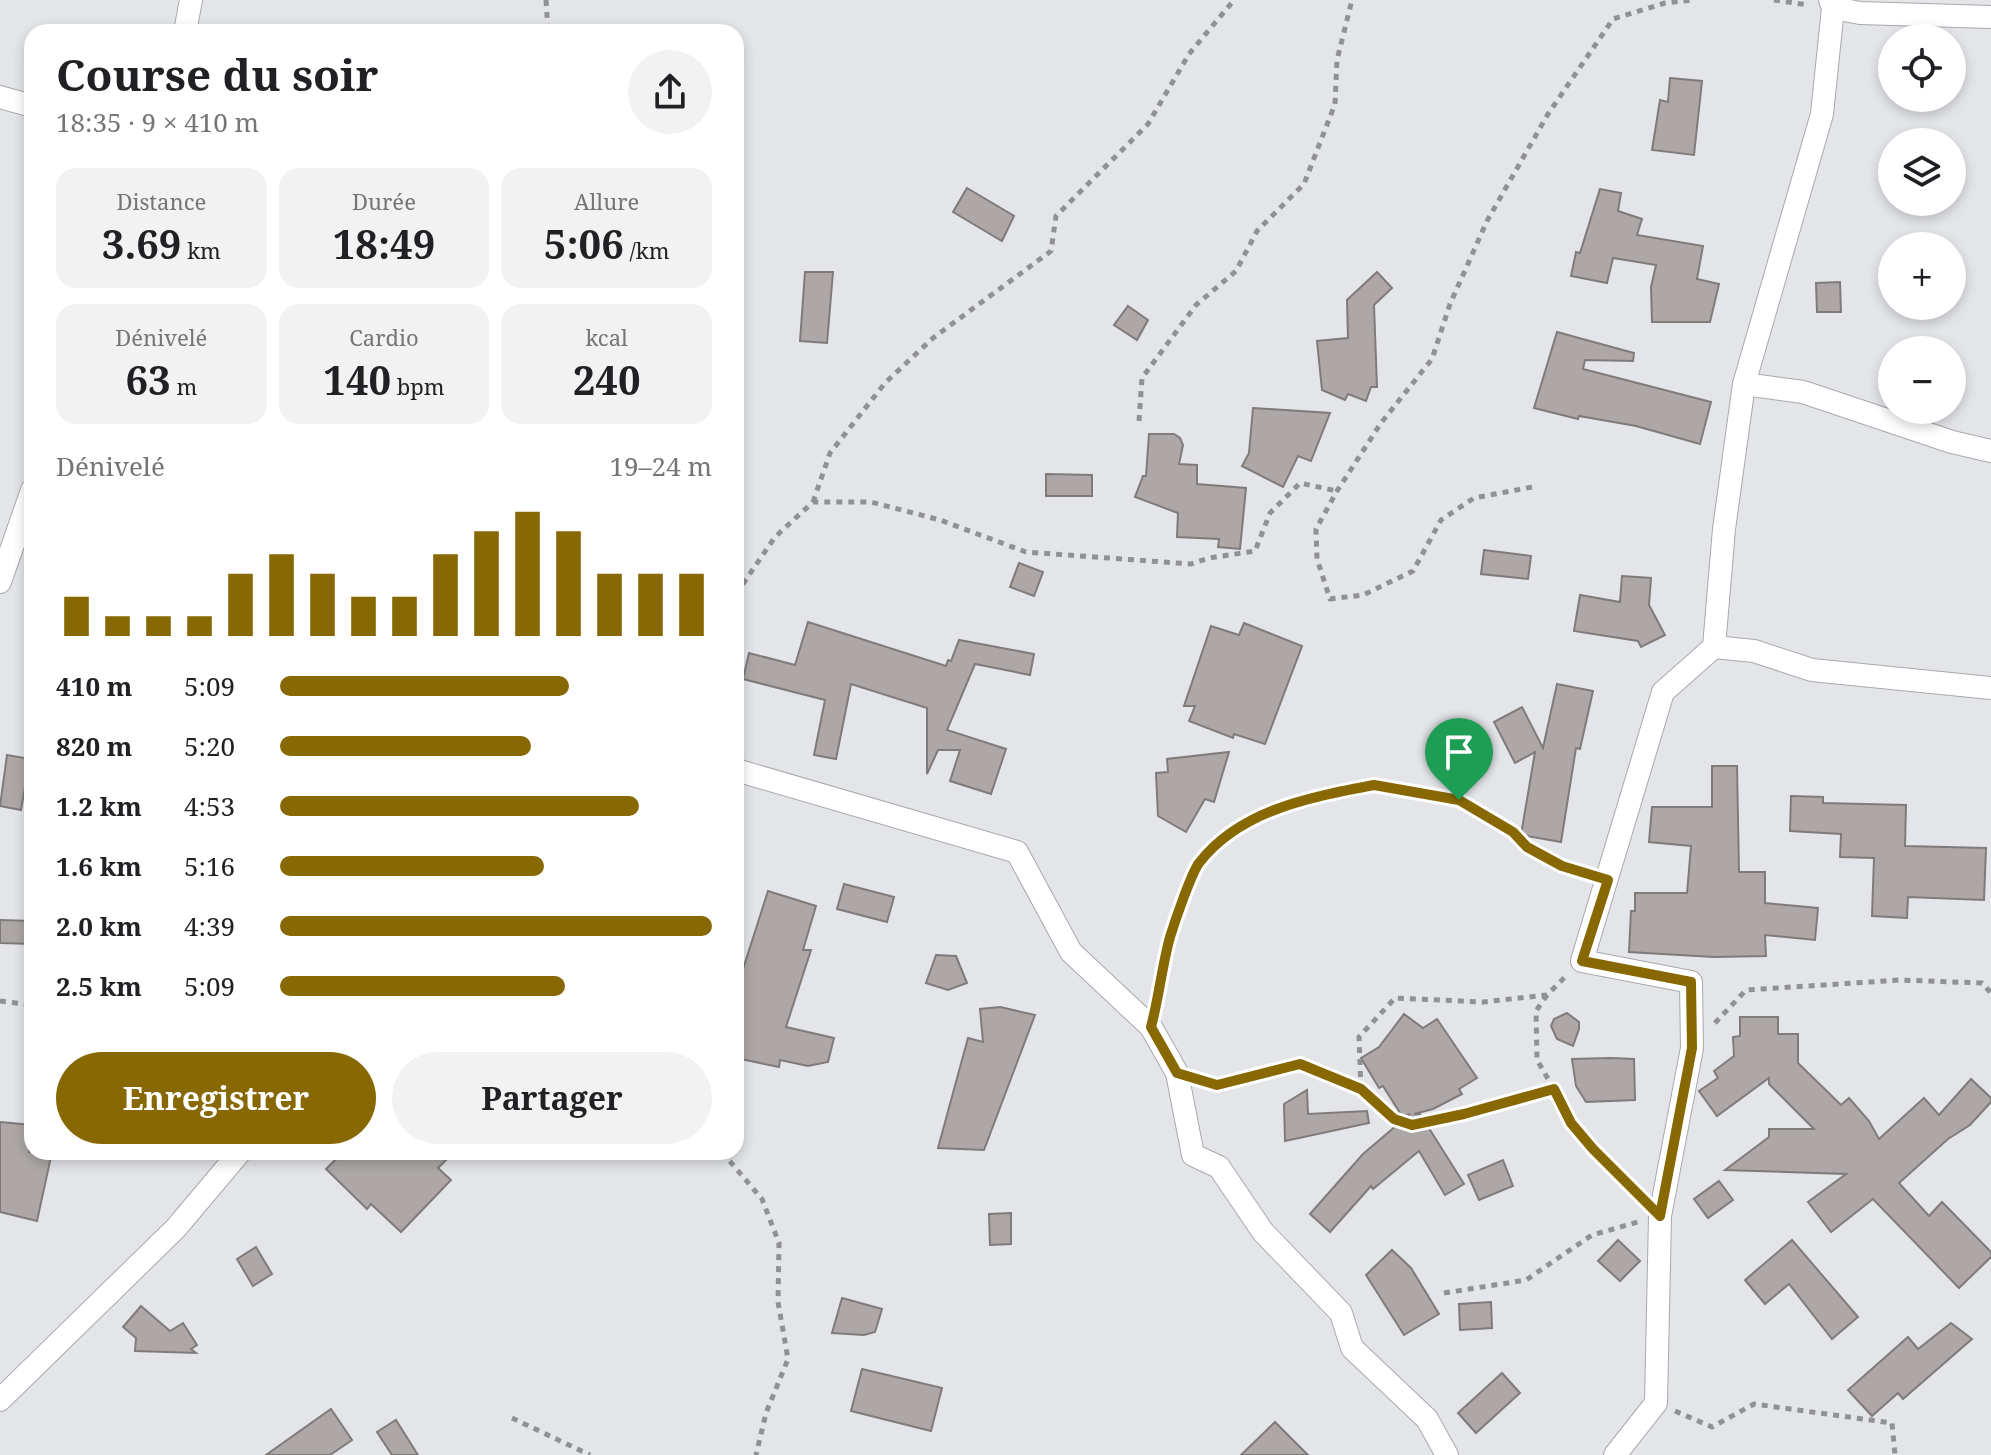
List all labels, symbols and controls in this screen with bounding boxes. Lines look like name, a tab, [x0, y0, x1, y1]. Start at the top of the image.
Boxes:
map controls	[1878, 24, 1966, 424]
button: locate	[1878, 24, 1966, 112]
text: Course du soir	[56, 44, 379, 104]
button: share	[628, 50, 712, 134]
text: 18:35 · 9 × 410 m	[56, 104, 259, 140]
button: layers	[1878, 128, 1966, 216]
text: Distance	[116, 186, 206, 216]
text: Durée	[352, 186, 416, 216]
text: Allure	[574, 186, 639, 216]
text: 3.69	[102, 216, 181, 271]
text: 18:49	[333, 216, 435, 271]
text: 5:06	[544, 216, 624, 271]
button: +	[1878, 232, 1966, 320]
text: km	[181, 235, 221, 265]
text: /km	[624, 235, 670, 265]
text: Dénivelé	[115, 322, 207, 352]
text: Cardio	[349, 322, 419, 352]
text: kcal	[585, 322, 628, 352]
button: −	[1878, 336, 1966, 424]
text: 63	[125, 352, 171, 407]
text: 140	[323, 352, 391, 407]
text: 240	[573, 352, 641, 407]
text: m	[171, 371, 197, 401]
text: bpm	[391, 371, 445, 401]
text: Dénivelé	[56, 448, 165, 484]
text: 19–24 m	[610, 448, 712, 484]
text: 410 m	[56, 668, 132, 704]
text: 5:09	[184, 668, 235, 704]
pin	[1425, 718, 1493, 800]
text: 820 m	[56, 728, 132, 764]
text: 5:20	[184, 728, 235, 764]
icon: arrive	[1437, 730, 1481, 774]
text: 1.2 km	[56, 788, 142, 824]
text: 4:53	[184, 788, 235, 824]
text: 1.6 km	[56, 848, 142, 884]
text: 5:16	[184, 848, 235, 884]
text: 2.0 km	[56, 908, 142, 944]
text: 4:39	[184, 908, 235, 944]
text: 2.5 km	[56, 968, 142, 1004]
text: 5:09	[184, 968, 235, 1004]
button: Enregistrer	[56, 1052, 376, 1144]
button: Partager	[392, 1052, 712, 1144]

